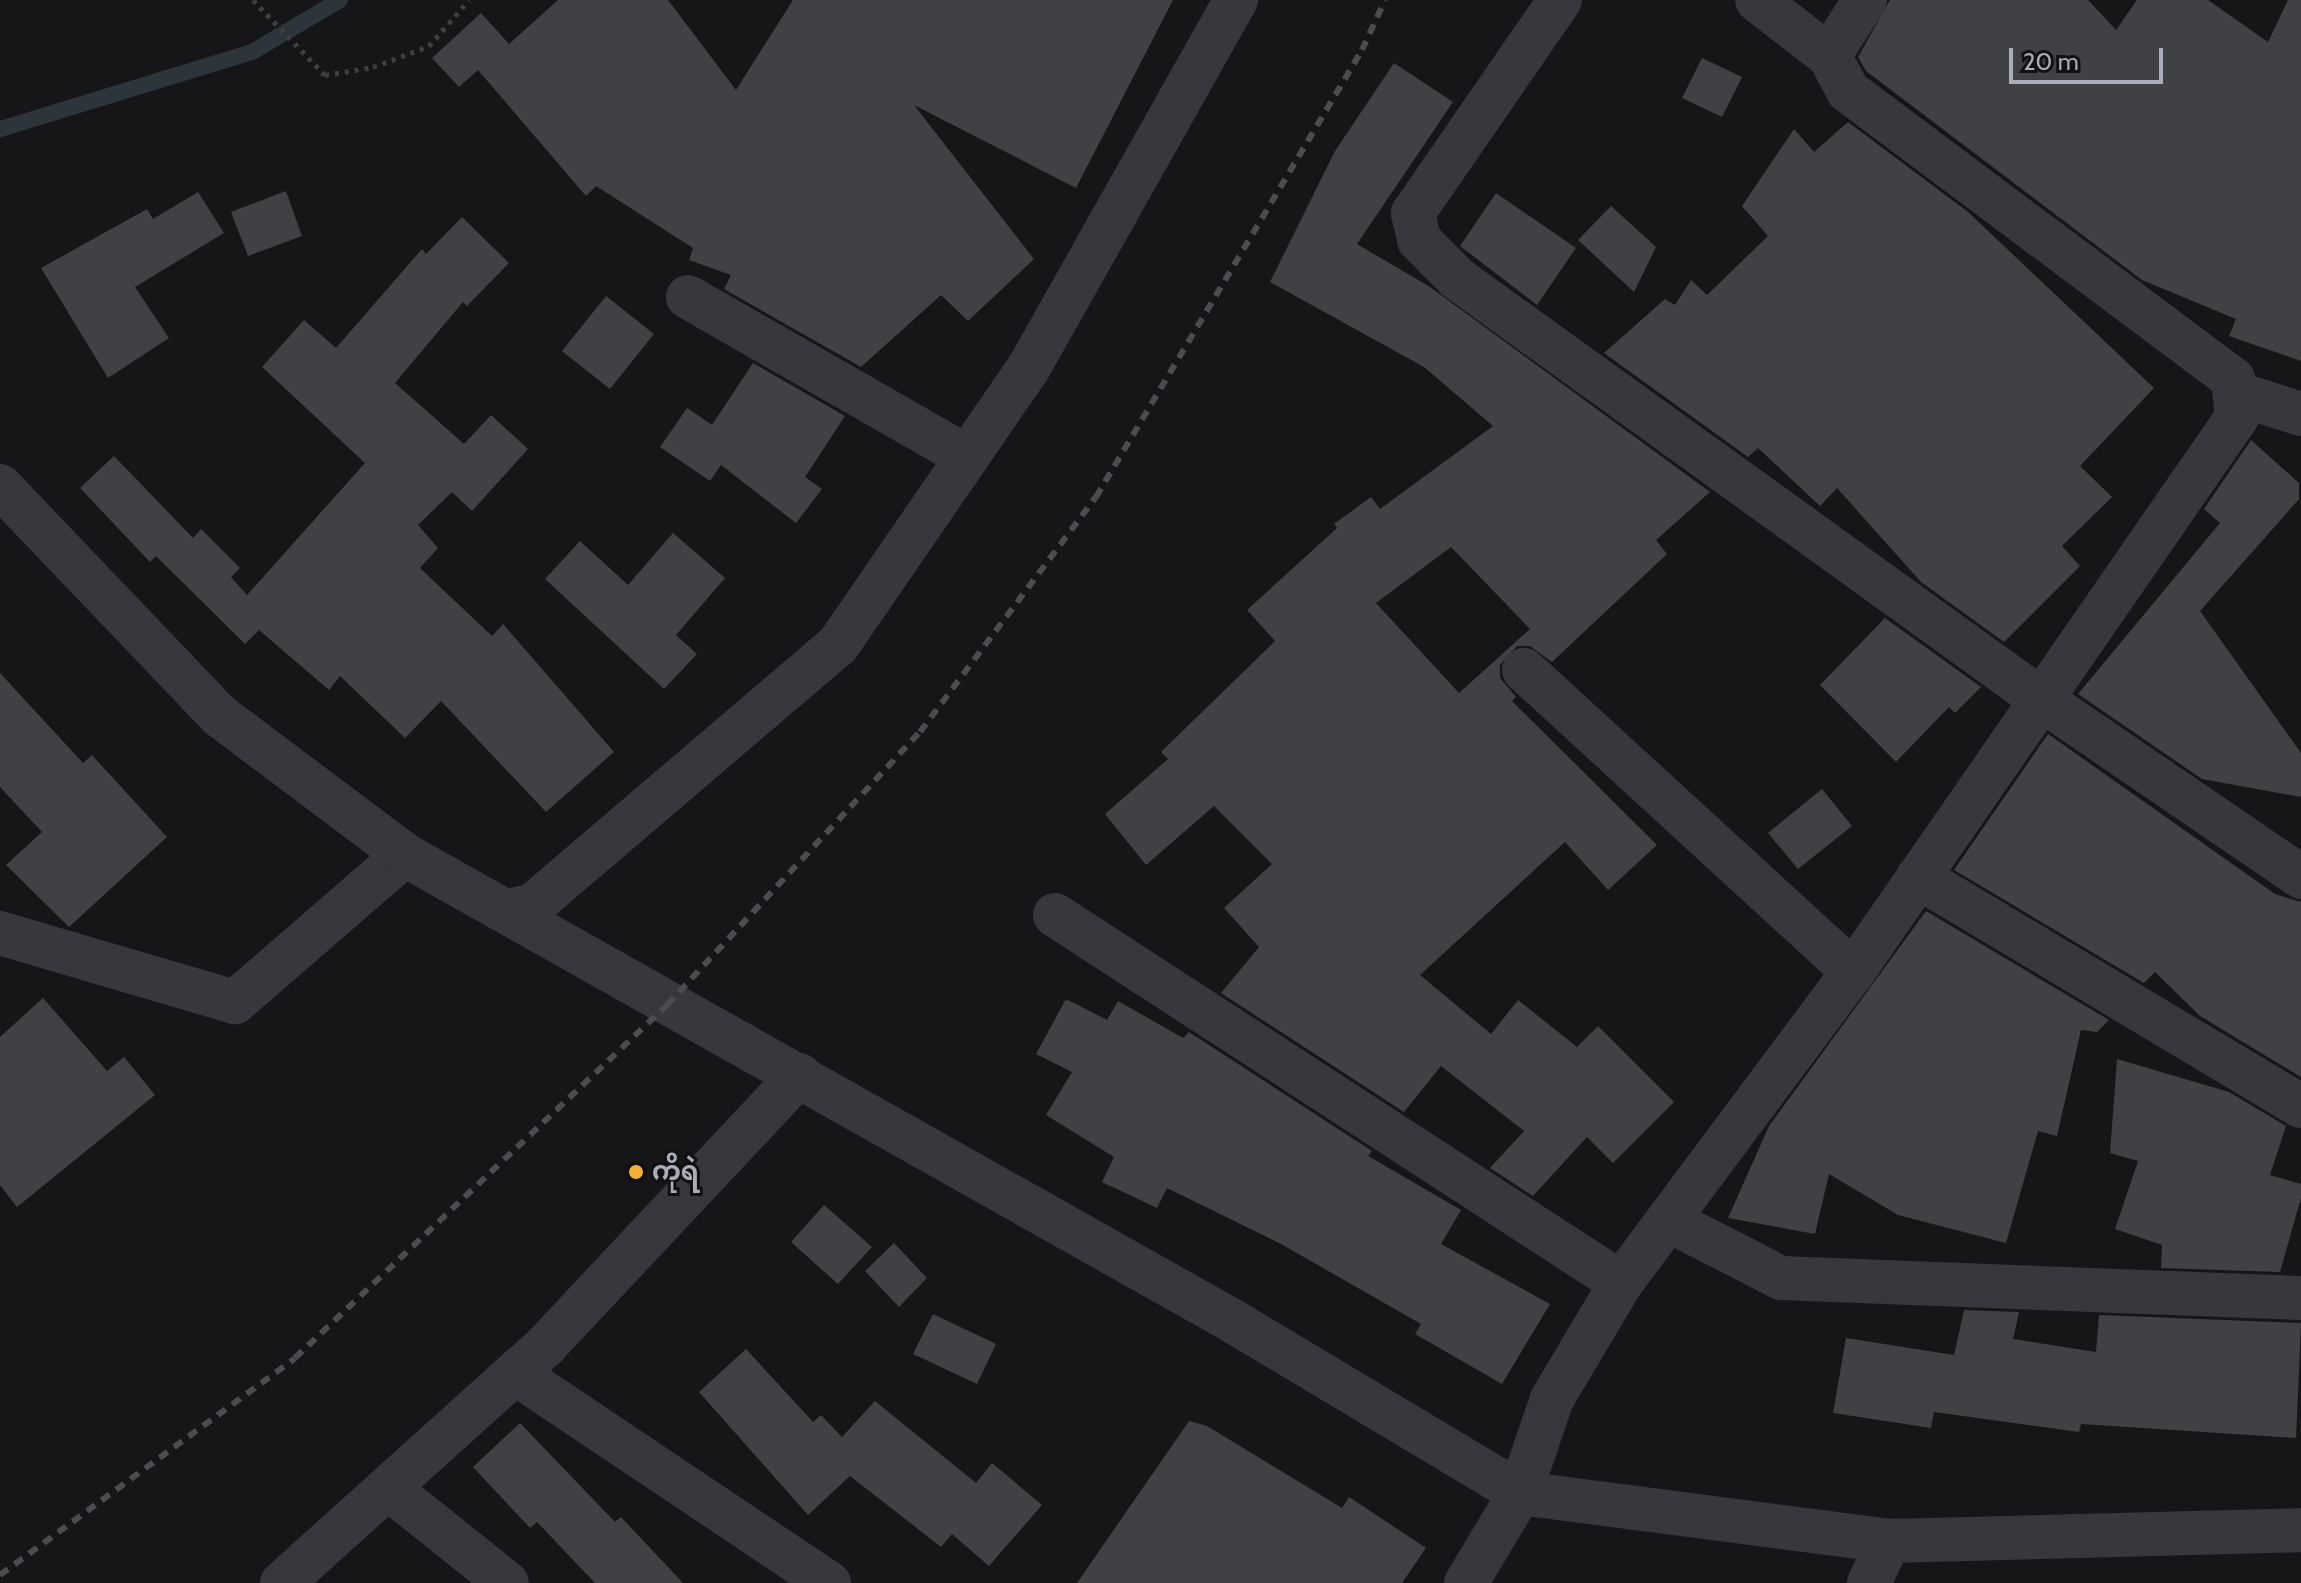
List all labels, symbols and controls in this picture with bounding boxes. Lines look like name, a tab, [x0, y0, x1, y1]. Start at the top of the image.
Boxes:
scale bar	[2013, 32, 2167, 82]
text: 20 m	[2023, 47, 2079, 76]
place label: ကိုရဲ	[652, 1156, 699, 1188]
marker: ကိုရဲ	[627, 1163, 645, 1181]

